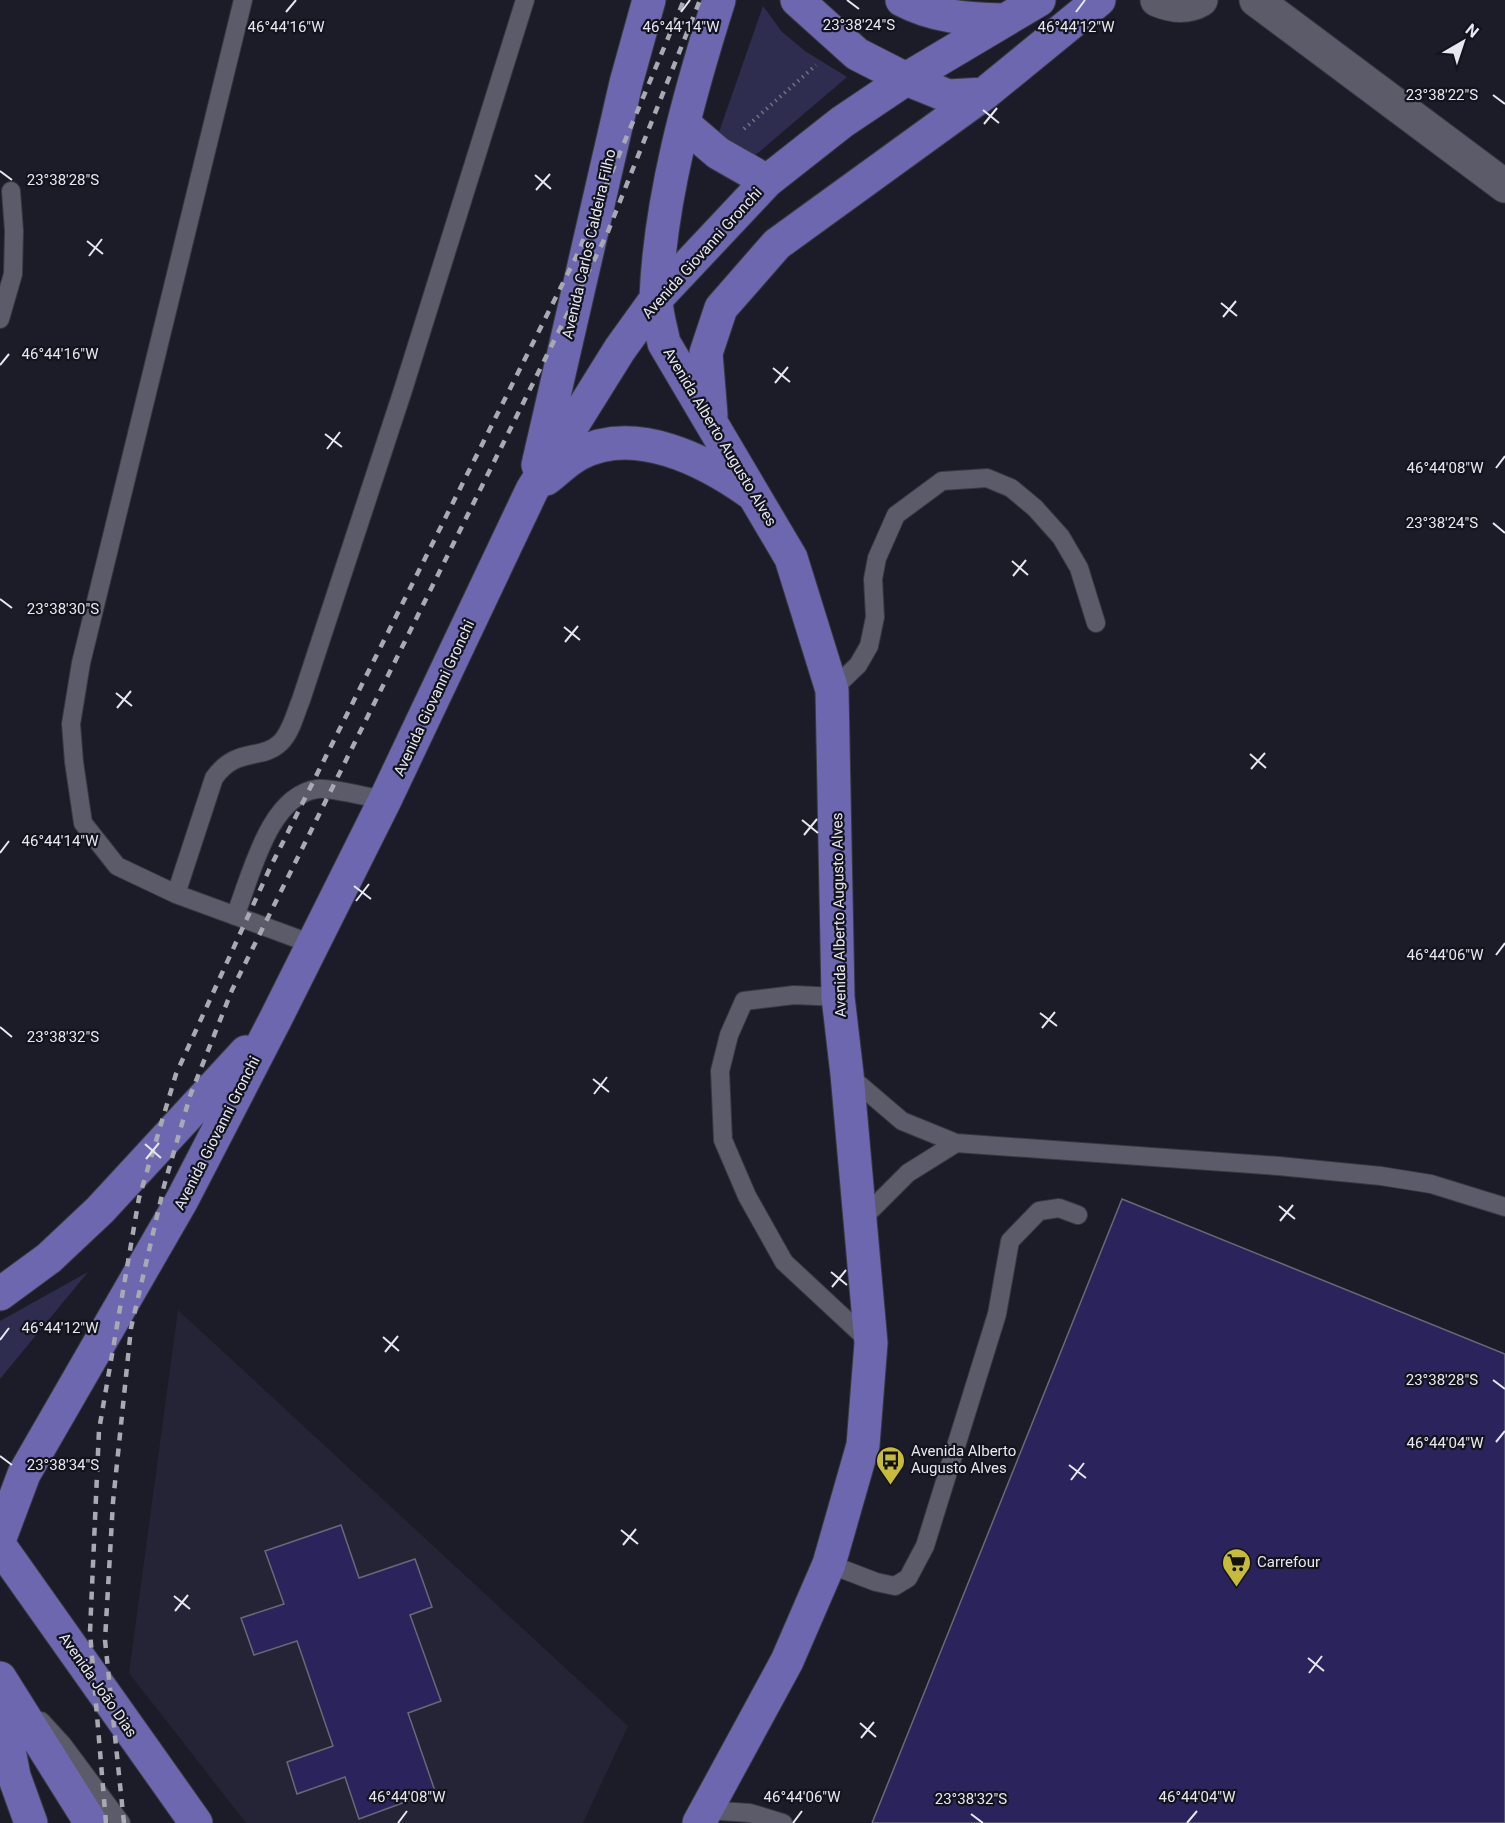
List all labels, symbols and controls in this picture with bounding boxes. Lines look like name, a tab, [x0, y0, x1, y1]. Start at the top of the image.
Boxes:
north arrow	[1433, 12, 1493, 72]
text: 23°38'24"S	[823, 16, 895, 34]
text: 46°44'16"W	[248, 18, 324, 36]
text: 46°44'14"W	[643, 18, 719, 36]
text: 46°44'12"W	[1038, 18, 1114, 36]
text: N	[1462, 20, 1482, 42]
text: 23°38'22"S	[1406, 86, 1478, 104]
street label: Avenida Carlos Caldeira Filho	[558, 147, 620, 341]
text: 23°38'28"S	[27, 171, 99, 189]
street label: Avenida Giovanni Gronchi	[638, 184, 766, 322]
text: 46°44'16"W	[22, 345, 98, 363]
street label: Avenida Alberto Augusto Alves	[660, 345, 780, 529]
text: 46°44'08"W	[1407, 459, 1483, 477]
text: 23°38'24"S	[1406, 514, 1478, 532]
text: 23°38'30"S	[27, 600, 99, 618]
street label: Avenida Giovanni Gronchi	[390, 617, 478, 779]
street label: Avenida Alberto Augusto Alves	[828, 812, 850, 1018]
text: 46°44'14"W	[22, 832, 98, 850]
text: 46°44'06"W	[1407, 946, 1483, 964]
text: 23°38'32"S	[27, 1028, 99, 1046]
street label: Avenida Giovanni Gronchi	[170, 1053, 264, 1213]
text: 46°44'12"W	[22, 1319, 98, 1337]
text: 23°38'28"S	[1406, 1371, 1478, 1389]
text: 46°44'04"W	[1407, 1434, 1483, 1452]
place label: Avenida Alberto Augusto Alves	[911, 1442, 1016, 1477]
bus stop icon: Avenida Alberto Augusto Alves	[874, 1444, 906, 1486]
text: 23°38'34"S	[27, 1456, 99, 1474]
supermarket icon: Carrefour	[1220, 1546, 1252, 1588]
place label: Carrefour	[1257, 1553, 1320, 1571]
street label: Avenida João Dias	[55, 1629, 141, 1741]
text: 46°44'08"W	[369, 1788, 445, 1806]
text: 46°44'06"W	[764, 1788, 840, 1806]
text: 46°44'04"W	[1159, 1788, 1235, 1806]
text: 23°38'32"S	[935, 1790, 1007, 1808]

